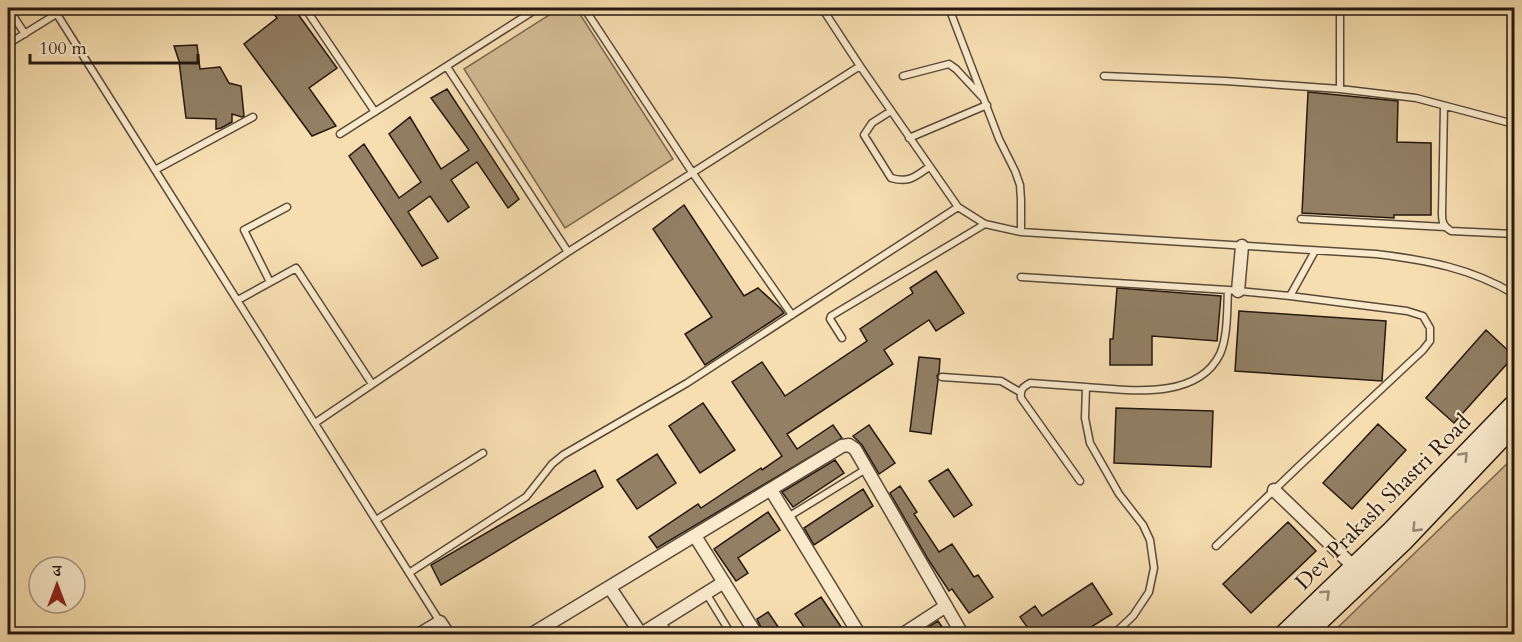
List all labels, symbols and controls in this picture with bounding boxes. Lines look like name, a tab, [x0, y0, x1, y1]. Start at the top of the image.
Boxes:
scale bar	[30, 27, 198, 65]
text: 100 m	[39, 36, 87, 61]
street label: Dev Prakash Shastri Road	[1288, 407, 1478, 597]
one-way arrow	[1457, 452, 1468, 462]
one-way arrow	[1412, 521, 1423, 532]
north arrow	[27, 555, 87, 615]
text: उ	[52, 560, 63, 582]
one-way arrow	[1319, 590, 1330, 601]

